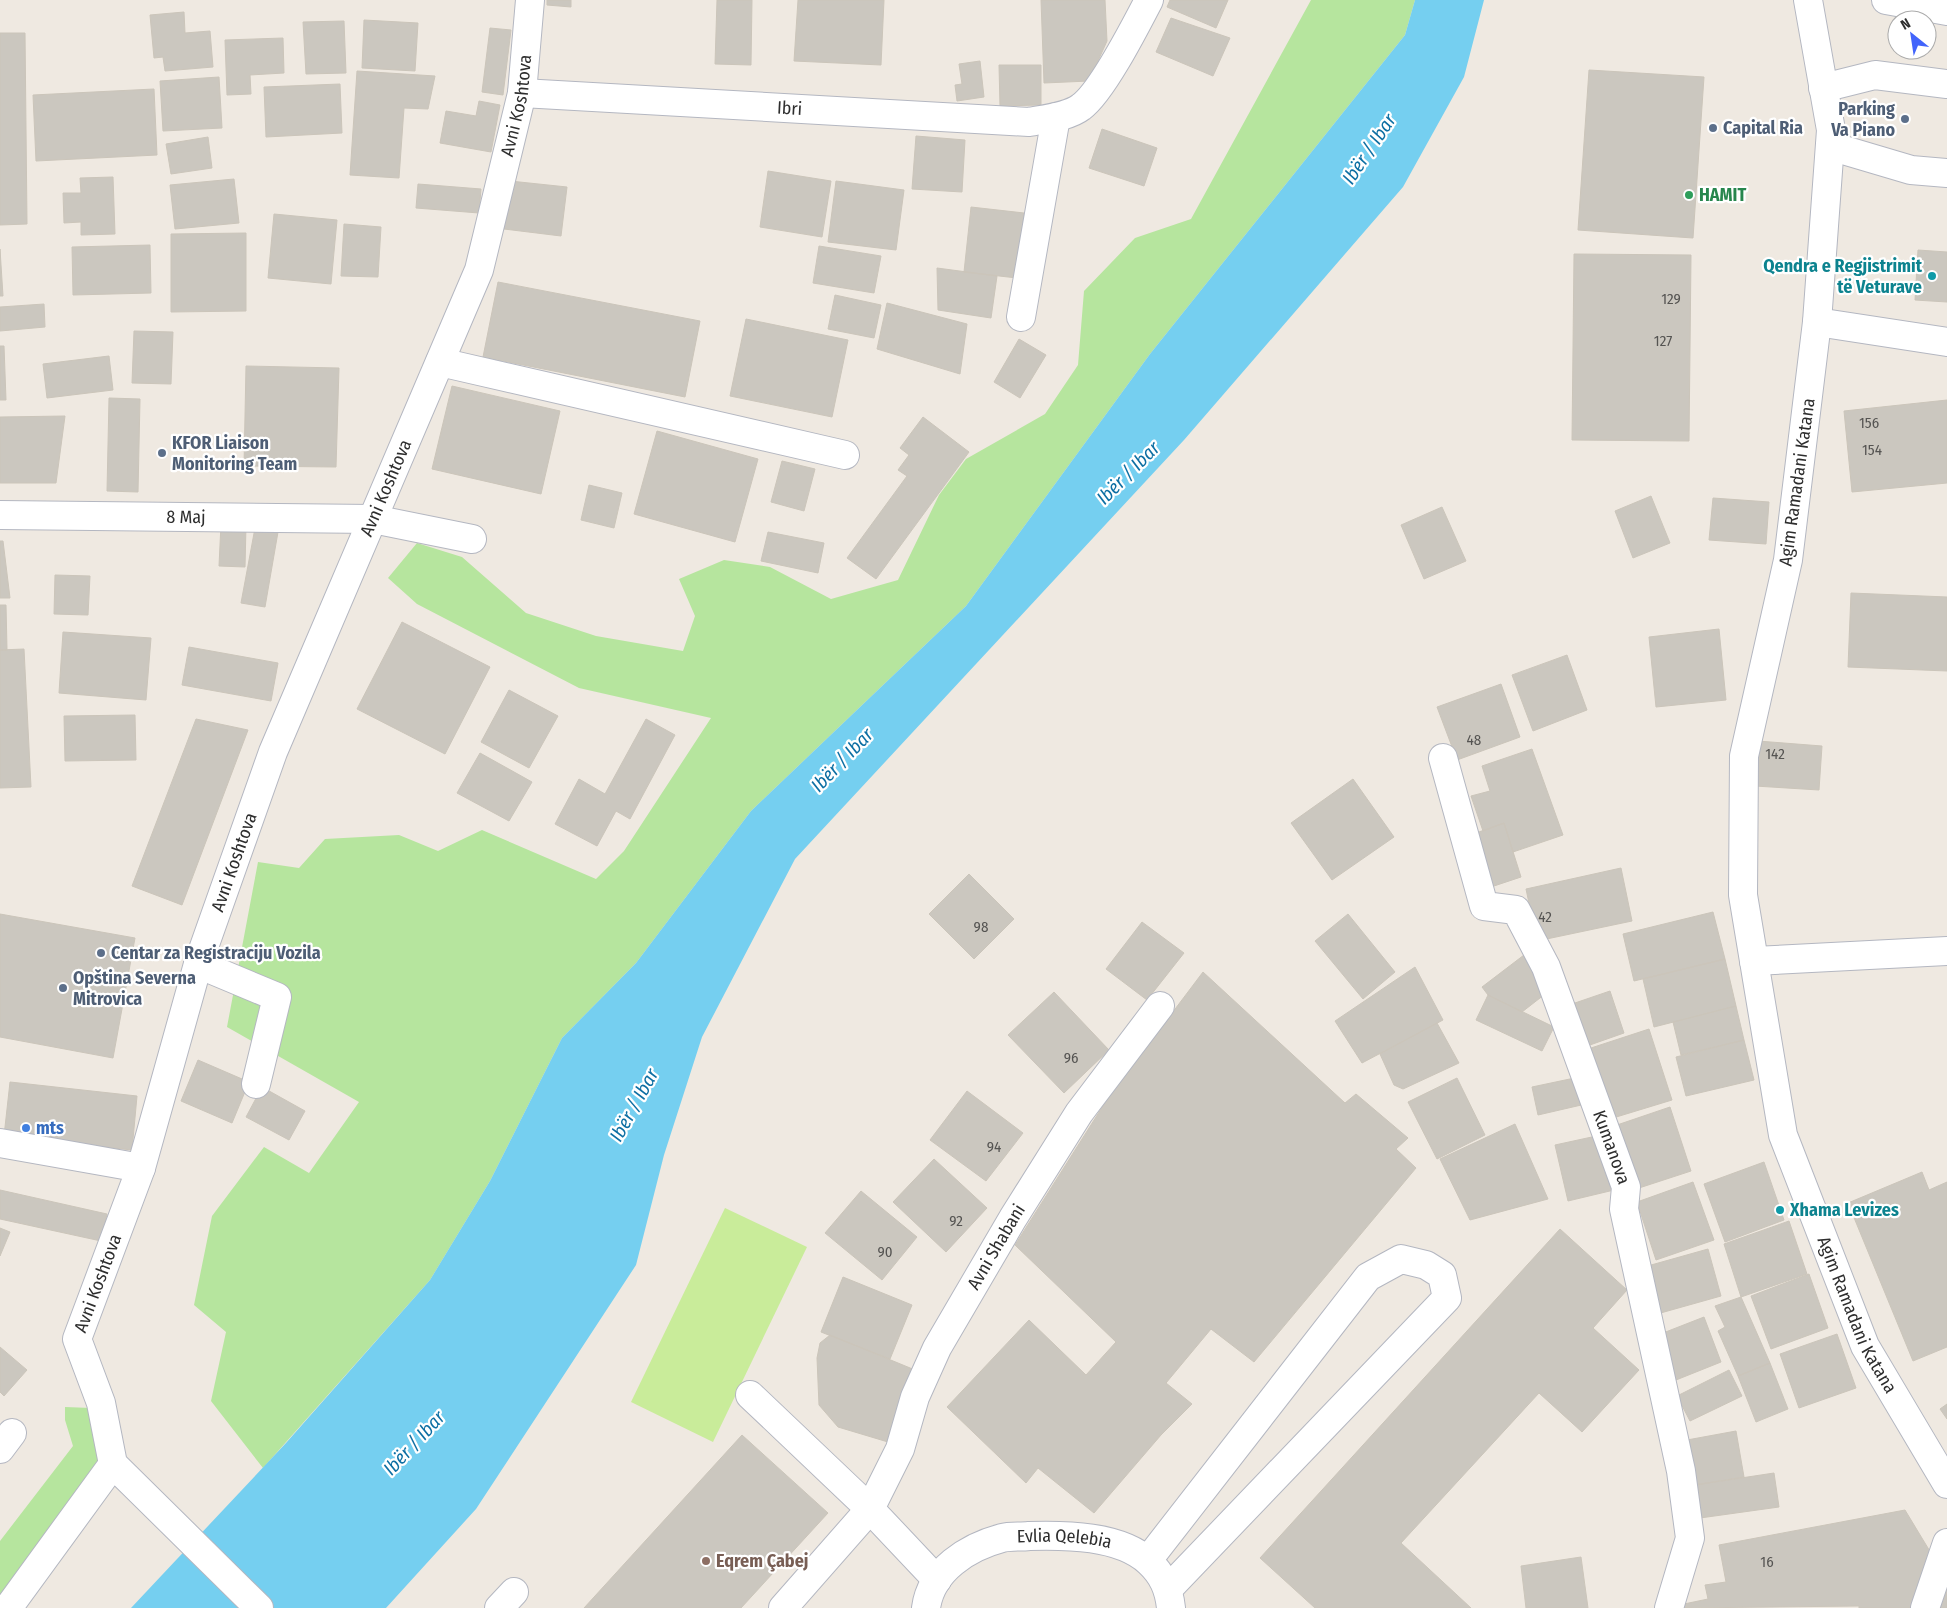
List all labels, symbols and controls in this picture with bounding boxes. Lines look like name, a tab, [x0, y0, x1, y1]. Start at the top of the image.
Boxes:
north arrow	[1887, 10, 1937, 60]
text: N	[1898, 15, 1914, 34]
street label: Avni Koshtova	[496, 54, 536, 159]
street label: Ibri	[776, 97, 803, 120]
place label: Parking Va Piano	[1830, 98, 1895, 141]
water label: Ibër / Ibar	[1337, 108, 1402, 188]
marker: Parking Va Piano	[1899, 113, 1911, 125]
place label: Capital Ria	[1723, 117, 1803, 139]
marker: Capital Ria	[1707, 122, 1719, 134]
place label: HAMIT	[1699, 184, 1746, 206]
marker: HAMIT	[1683, 189, 1695, 201]
place label: Qendra e Regjistrimit të Veturave	[1763, 255, 1923, 298]
marker: Qendra e Regjistrimit të Veturave	[1926, 270, 1938, 282]
house number: 129	[1661, 290, 1681, 308]
house number: 127	[1654, 332, 1672, 350]
street label: Agim Ramadani Katana	[1774, 396, 1820, 567]
house number: 156	[1859, 414, 1879, 432]
place label: KFOR Liaison Monitoring Team	[172, 432, 297, 475]
street label: Avni Koshtova	[355, 436, 416, 540]
water label: Ibër / Ibar	[1092, 436, 1165, 509]
house number: 154	[1862, 441, 1882, 459]
marker: KFOR Liaison Monitoring Team	[156, 447, 168, 459]
street label: 8 Maj	[166, 506, 206, 528]
water label: Ibër / Ibar	[806, 722, 879, 797]
house number: 48	[1467, 731, 1481, 749]
house number: 142	[1765, 745, 1785, 763]
street label: Avni Koshtova	[206, 810, 262, 915]
house number: 42	[1538, 908, 1552, 926]
house number: 98	[974, 918, 988, 936]
place label: Centar za Registraciju Vozila	[111, 942, 321, 964]
marker: Centar za Registraciju Vozila	[95, 947, 107, 959]
place label: Opština Severna Mitrovica	[73, 967, 196, 1010]
marker: Opština Severna Mitrovica	[57, 982, 69, 994]
house number: 96	[1064, 1049, 1078, 1067]
water label: Ibër / Ibar	[605, 1063, 664, 1145]
street label: Kumanova	[1588, 1107, 1635, 1187]
place label: mts	[36, 1117, 64, 1139]
marker: mts	[20, 1122, 32, 1134]
house number: 94	[987, 1138, 1001, 1156]
place label: Xhama Levizes	[1789, 1199, 1899, 1221]
street label: Avni Shabani	[963, 1200, 1030, 1293]
marker: Xhama Levizes	[1774, 1204, 1786, 1216]
house number: 92	[949, 1212, 963, 1230]
street label: Avni Koshtova	[69, 1231, 126, 1336]
street label: Agim Ramadani Katana	[1812, 1233, 1902, 1397]
house number: 90	[877, 1243, 893, 1261]
water label: Ibër / Ibar	[378, 1405, 451, 1480]
street label: Evlia Qelebia	[1017, 1525, 1114, 1553]
place label: Eqrem Çabej	[716, 1550, 808, 1572]
house number: 16	[1760, 1553, 1774, 1571]
marker: Eqrem Çabej	[700, 1555, 712, 1567]

